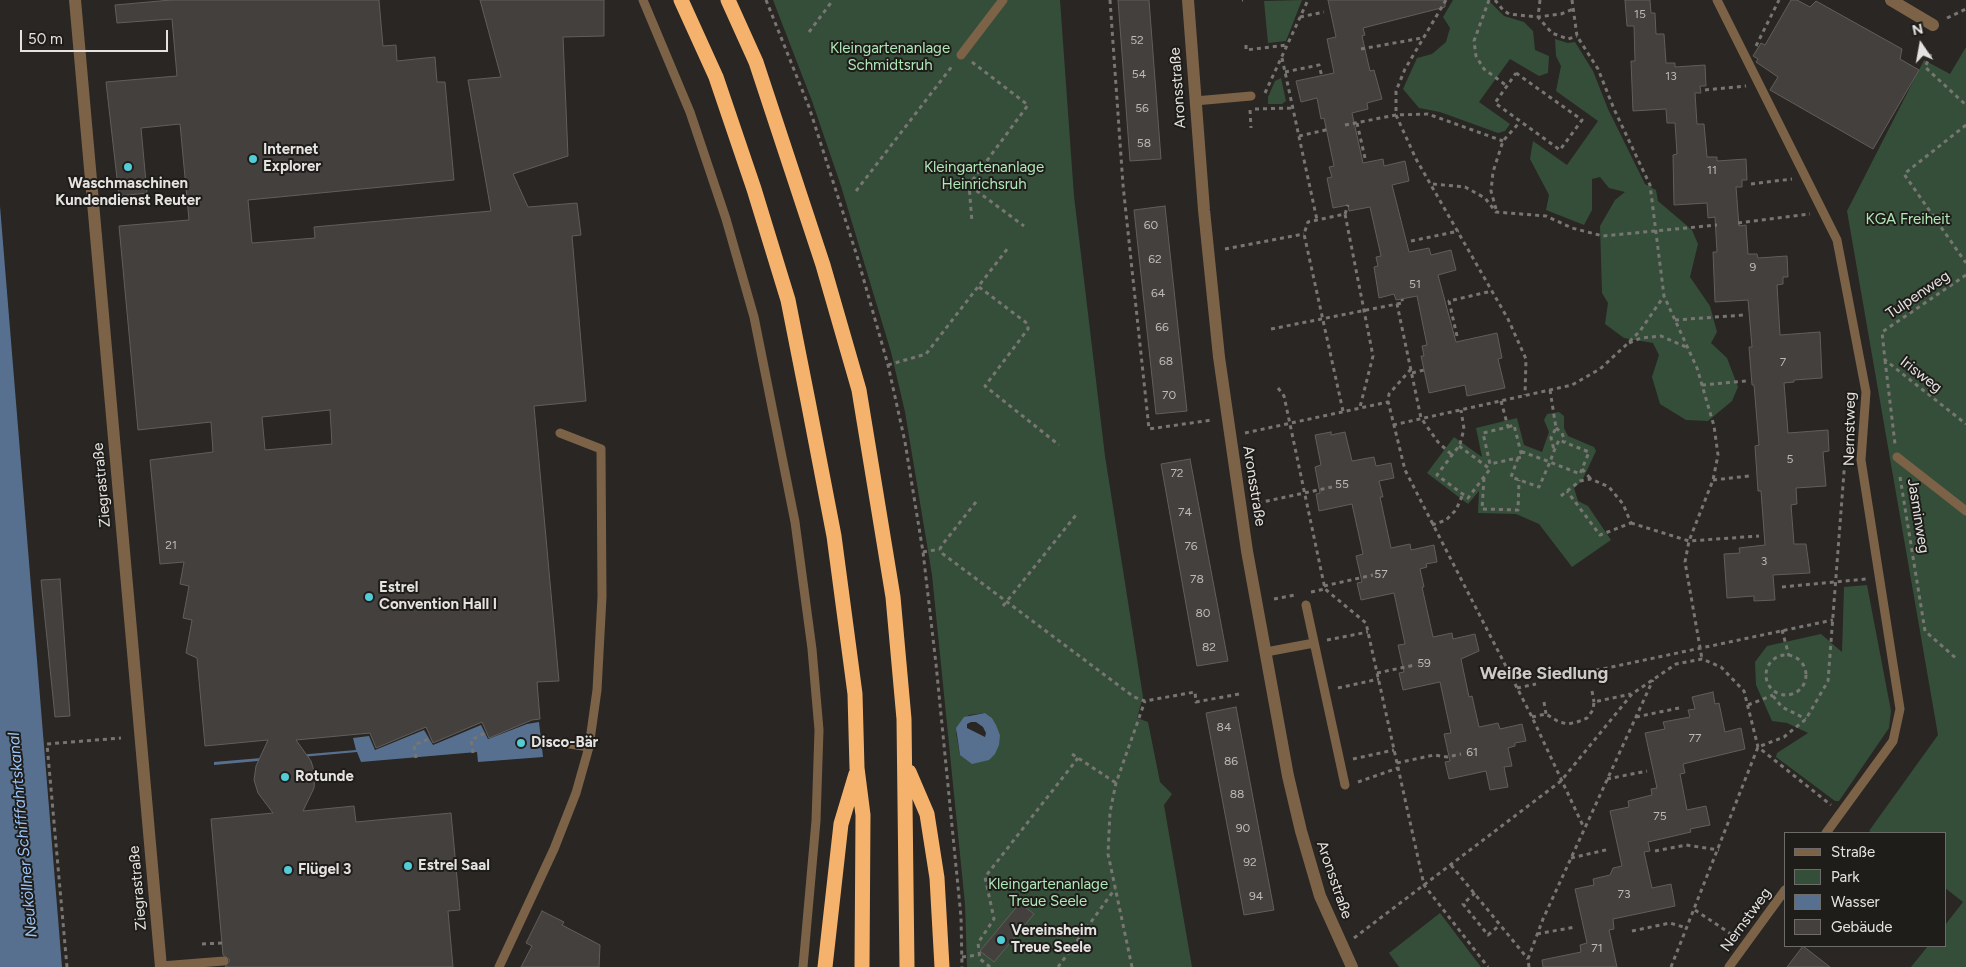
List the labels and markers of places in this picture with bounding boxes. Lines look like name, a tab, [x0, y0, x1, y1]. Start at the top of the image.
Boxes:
place label: Internet Explorer	[263, 141, 321, 176]
marker: Internet Explorer	[247, 153, 259, 165]
marker: Waschmaschinen Kundendienst Reuter	[122, 161, 134, 173]
place label: Waschmaschinen Kundendienst Reuter	[55, 175, 201, 210]
place label: Estrel Convention Hall I	[379, 579, 497, 614]
marker: Estrel Convention Hall I	[363, 591, 375, 603]
place label: Disco-Bär	[531, 734, 598, 752]
marker: Disco-Bär	[515, 737, 527, 749]
place label: Rotunde	[295, 768, 354, 786]
marker: Rotunde	[279, 771, 291, 783]
place label: Estrel Saal	[418, 857, 490, 875]
marker: Estrel Saal	[402, 860, 414, 872]
place label: Flügel 3	[298, 861, 351, 879]
marker: Flügel 3	[282, 864, 294, 876]
place label: Vereinsheim Treue Seele	[1011, 922, 1097, 957]
marker: Vereinsheim Treue Seele	[995, 934, 1007, 946]

